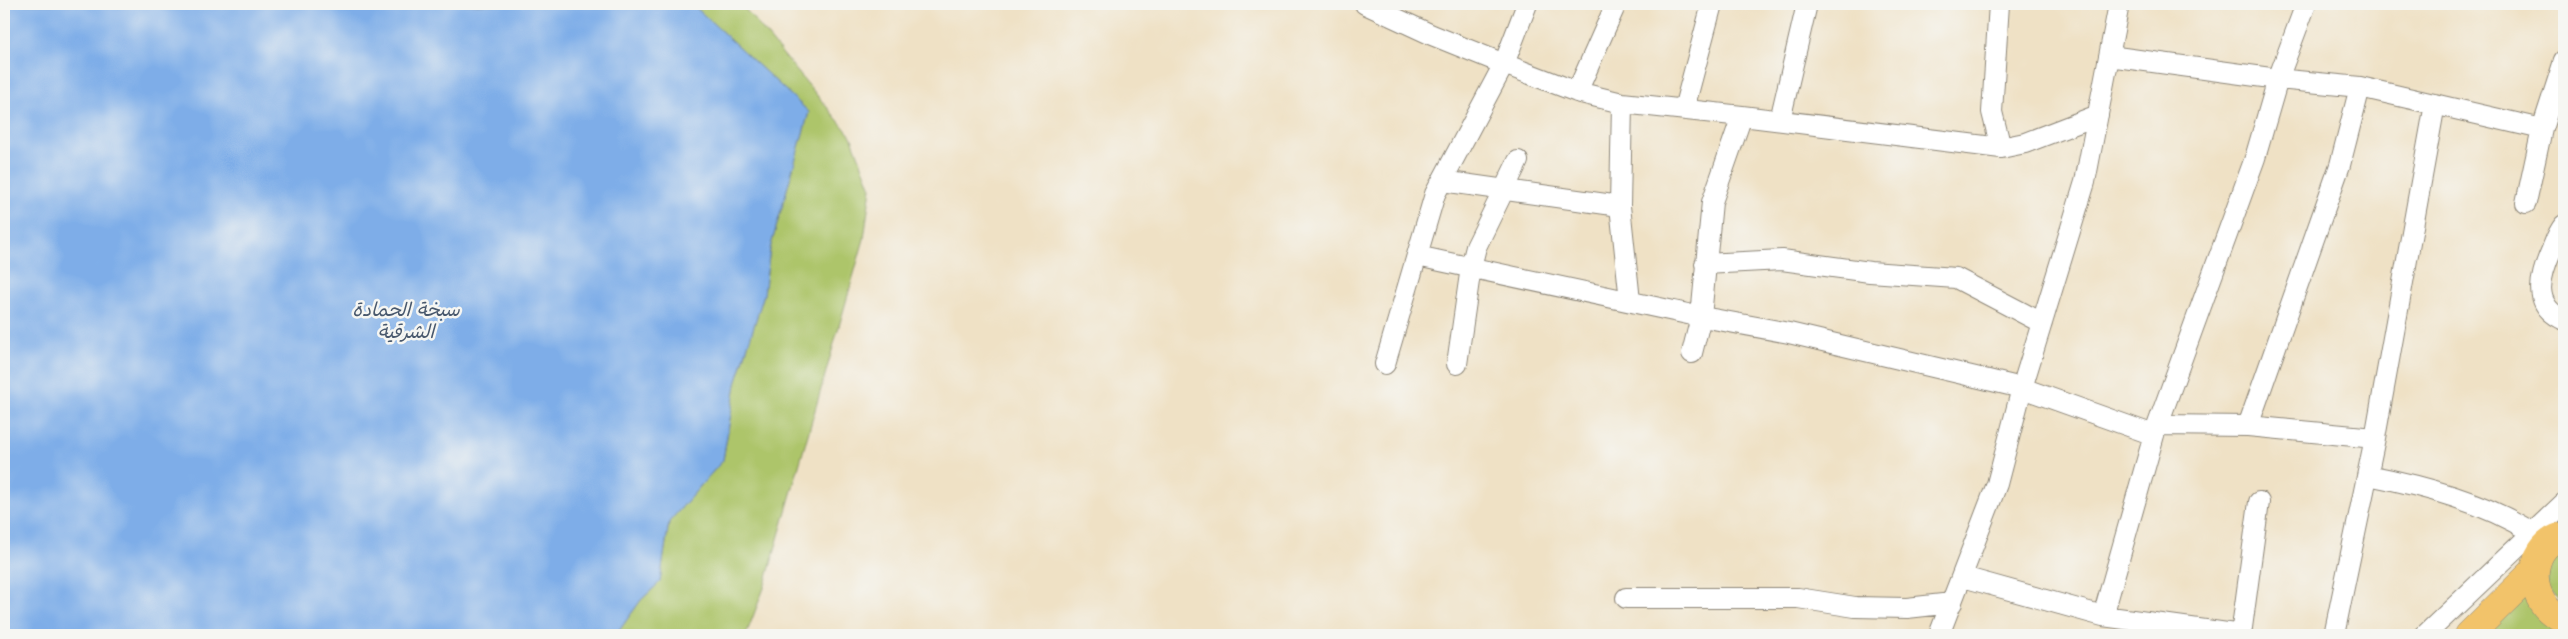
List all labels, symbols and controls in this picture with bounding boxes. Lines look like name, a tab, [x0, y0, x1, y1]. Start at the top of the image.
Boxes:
water label: سبخة الحمادة الشرقية	[352, 299, 460, 343]

